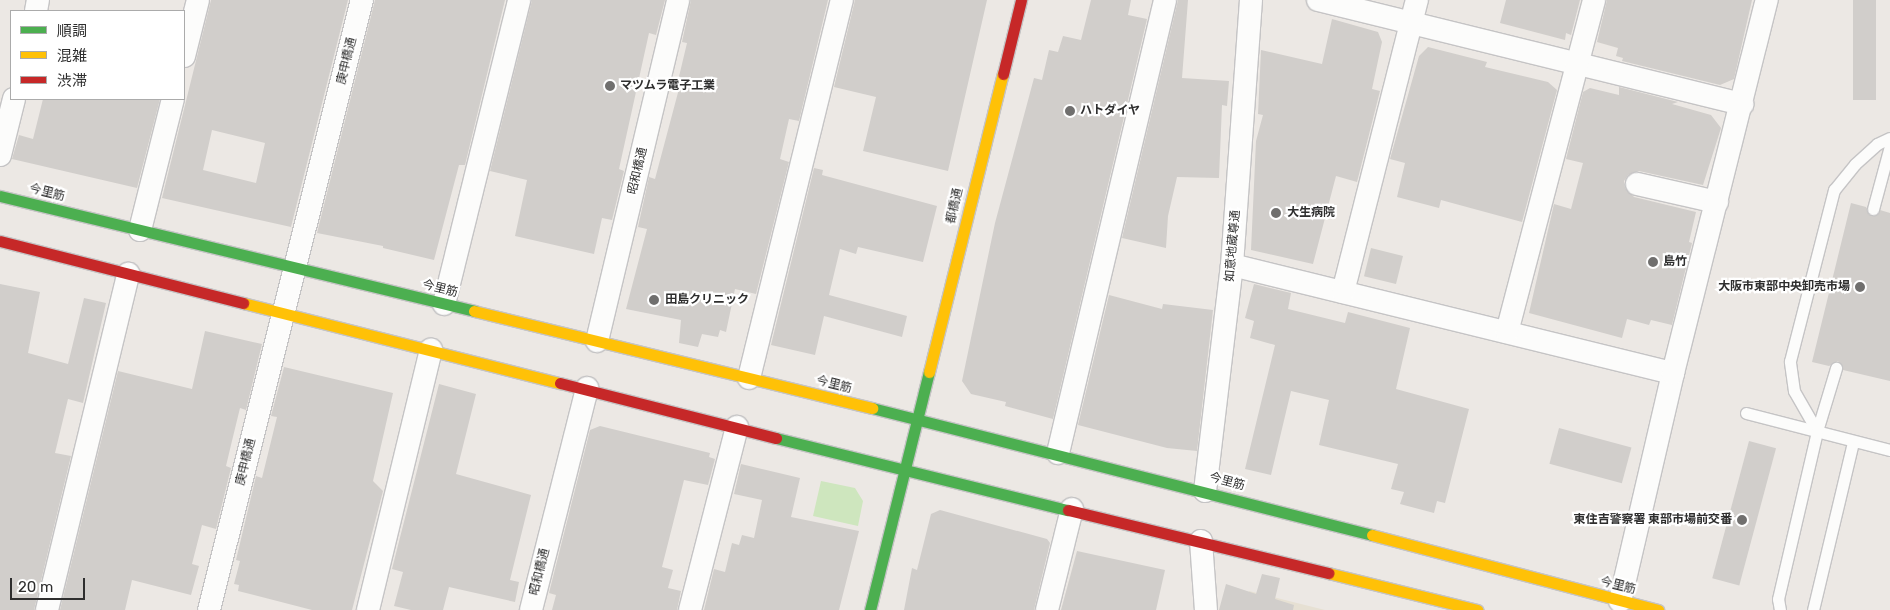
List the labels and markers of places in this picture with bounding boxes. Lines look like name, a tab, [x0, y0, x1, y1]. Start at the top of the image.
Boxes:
place label: マツムラ電子工業	[620, 79, 716, 93]
marker: マツムラ電子工業	[604, 80, 616, 92]
place label: ハトダイヤ	[1080, 104, 1140, 118]
marker: ハトダイヤ	[1064, 105, 1076, 117]
marker: 大生病院	[1269, 206, 1283, 220]
place label: 大生病院	[1287, 206, 1335, 220]
place label: 島竹	[1663, 255, 1687, 269]
marker: 島竹	[1647, 256, 1659, 268]
place label: 大阪市東部中央卸売市場	[1718, 280, 1850, 294]
marker: 大阪市東部中央卸売市場	[1854, 281, 1866, 293]
marker: 田島クリニック	[647, 293, 661, 307]
place label: 田島クリニック	[665, 293, 749, 307]
place label: 東住吉警察署 東部市場前交番	[1573, 513, 1732, 527]
marker: 東住吉警察署 東部市場前交番	[1736, 514, 1748, 526]

